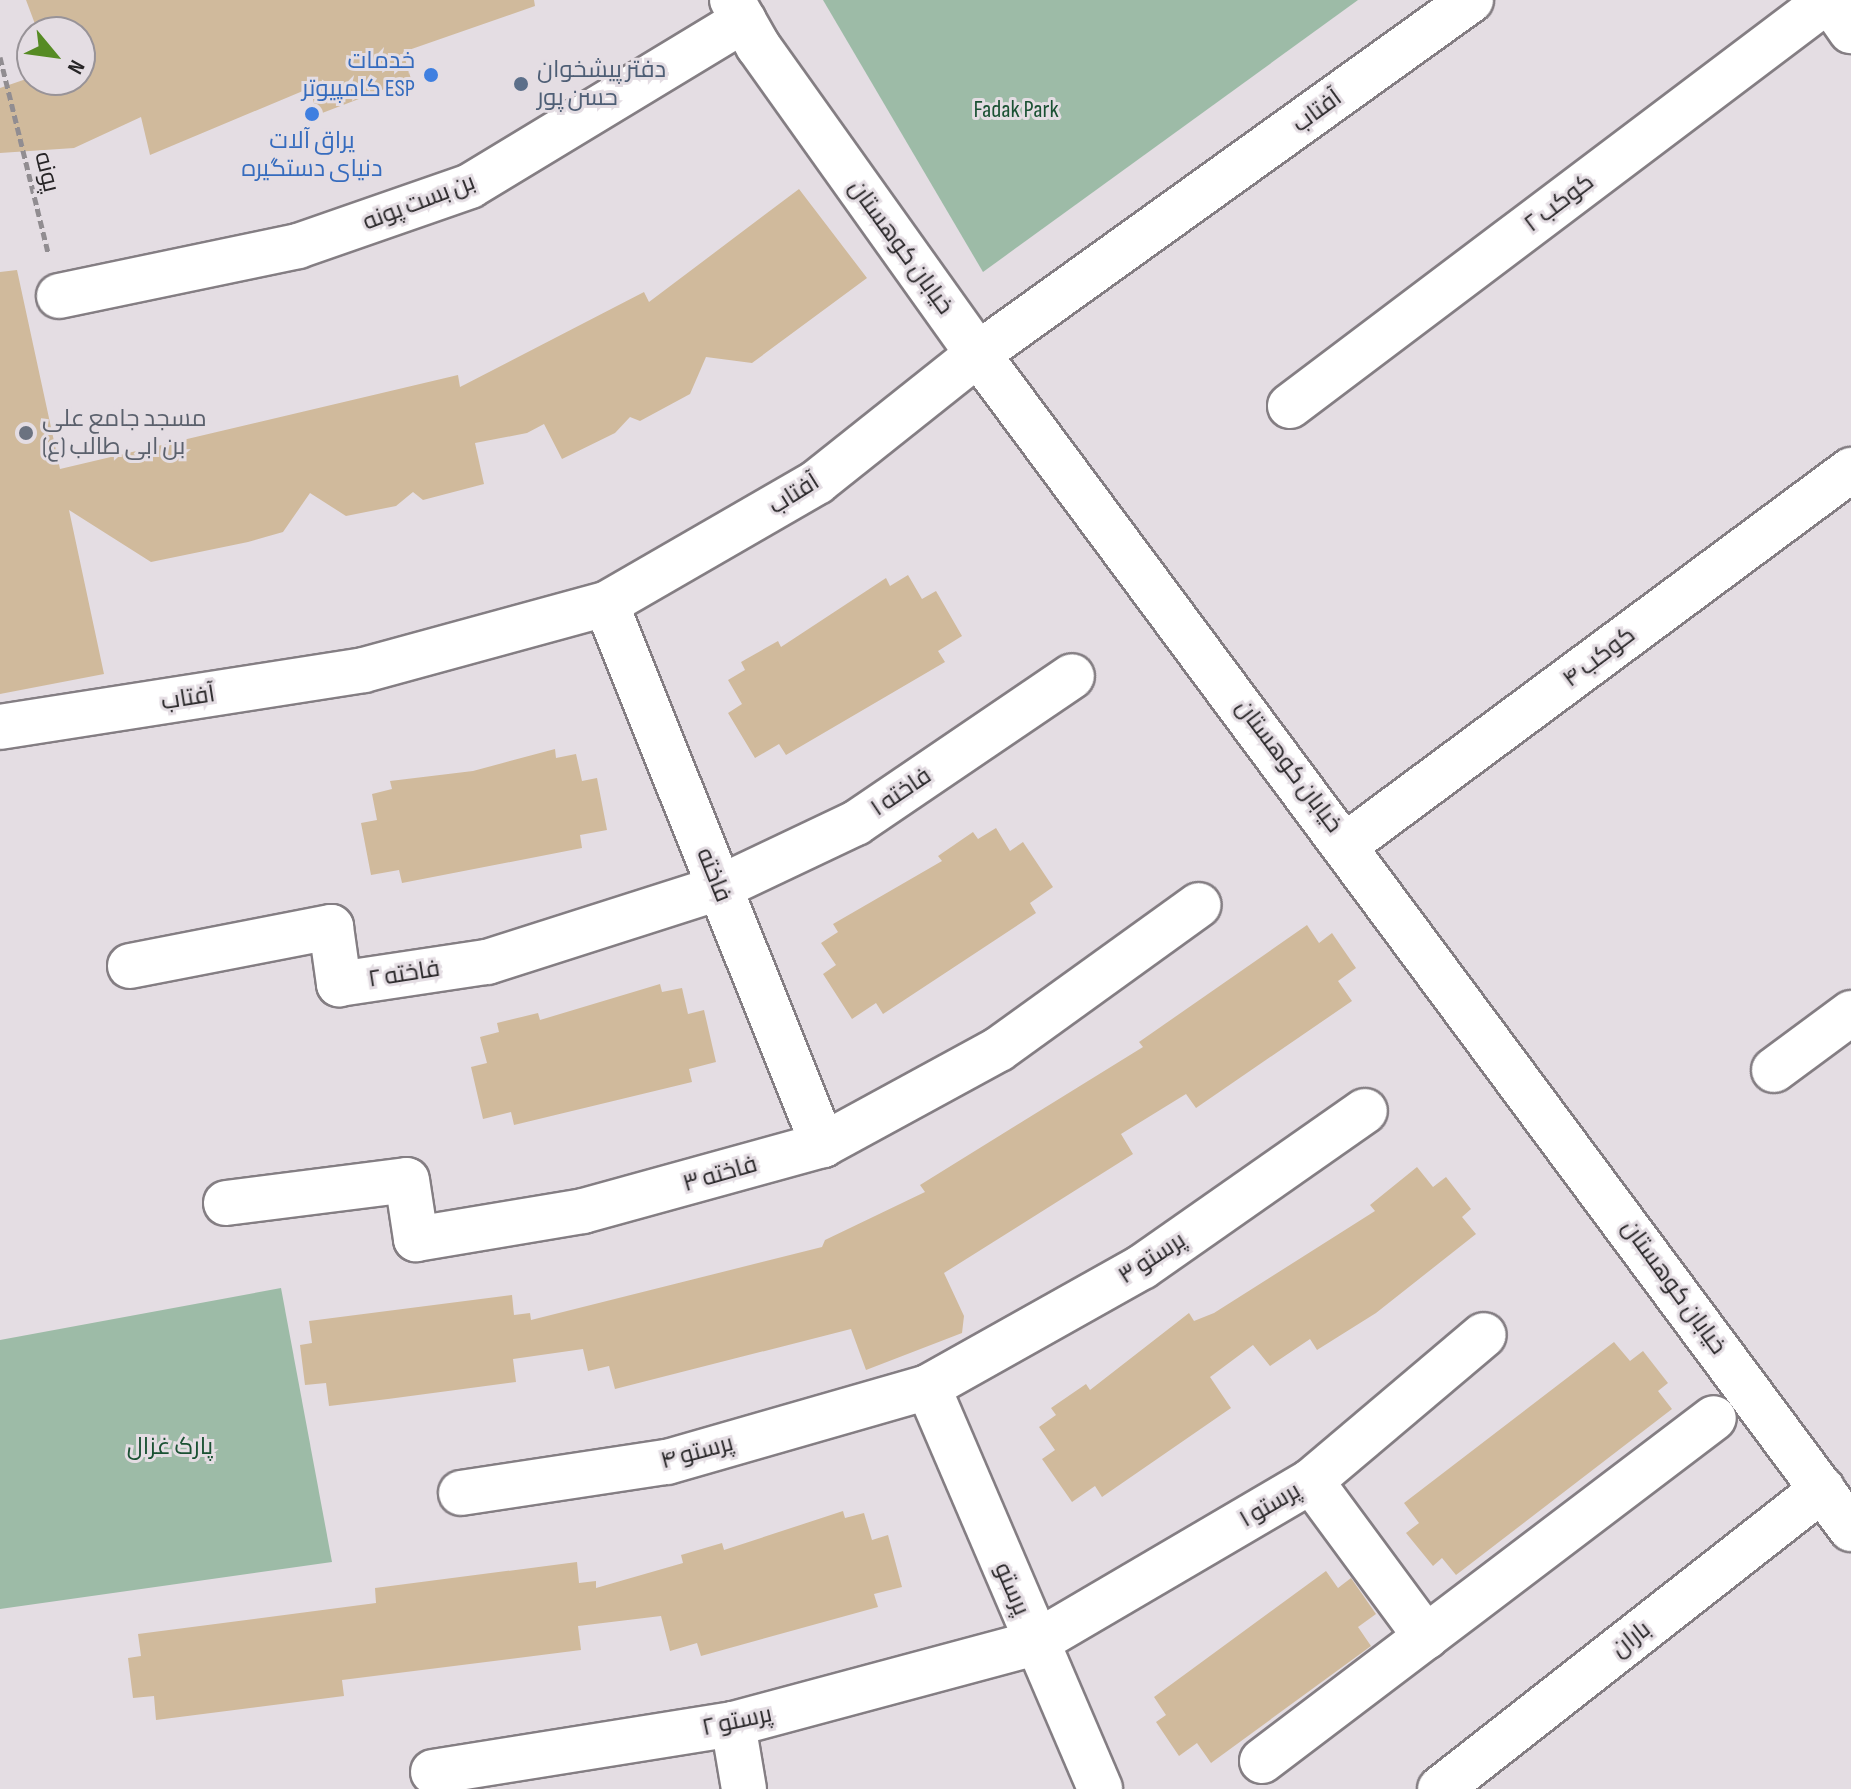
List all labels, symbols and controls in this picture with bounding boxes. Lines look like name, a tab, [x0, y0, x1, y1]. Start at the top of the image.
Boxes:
north arrow	[16, 16, 96, 96]
place label: خدمات کامپیوتر ESP	[302, 47, 415, 103]
text: N	[61, 55, 90, 79]
place label: دفتر پیشخوان حسن پور	[537, 56, 666, 112]
marker: خدمات کامپیوتر ESP	[422, 66, 440, 84]
marker: دفتر پیشخوان حسن پور	[512, 75, 530, 93]
street label: آفتاب	[1287, 83, 1347, 139]
park label: Fadak Park	[973, 96, 1059, 124]
marker: یراق آلات دنیای دستگیره	[303, 105, 321, 123]
place label: یراق آلات دنیای دستگیره	[241, 127, 383, 183]
street label: پونه	[28, 149, 66, 195]
street label: بن بست پونه	[359, 167, 479, 237]
street label: کوکب ۲	[1518, 167, 1600, 239]
street label: خیابان کوهستان	[842, 174, 960, 320]
place label: مسجد جامع علی بن ابی طالب (ع)	[42, 405, 207, 461]
marker: مسجد جامع علی بن ابی طالب (ع)	[17, 424, 35, 442]
street label: آفتاب	[763, 467, 825, 521]
street label: کوکب ۴	[1557, 620, 1641, 694]
street label: آفتاب	[159, 680, 217, 716]
street label: خیابان کوهستان	[1230, 694, 1348, 838]
street label: فاخته ۱	[865, 761, 937, 823]
street label: فاخته	[690, 844, 738, 906]
street label: فاخته ۲	[366, 954, 442, 994]
street label: فاخته ۳	[680, 1150, 760, 1198]
street label: خیابان کوهستان	[1615, 1214, 1733, 1360]
street label: پرستو ۳	[1113, 1226, 1191, 1290]
street label: پرستو ۴	[657, 1428, 737, 1476]
park label: پارک غزال	[127, 1433, 213, 1461]
street label: پرستو ۱	[1234, 1476, 1306, 1534]
street label: پرستو	[988, 1558, 1036, 1620]
street label: باران	[1605, 1615, 1657, 1663]
street label: پرستو ۲	[699, 1700, 775, 1742]

